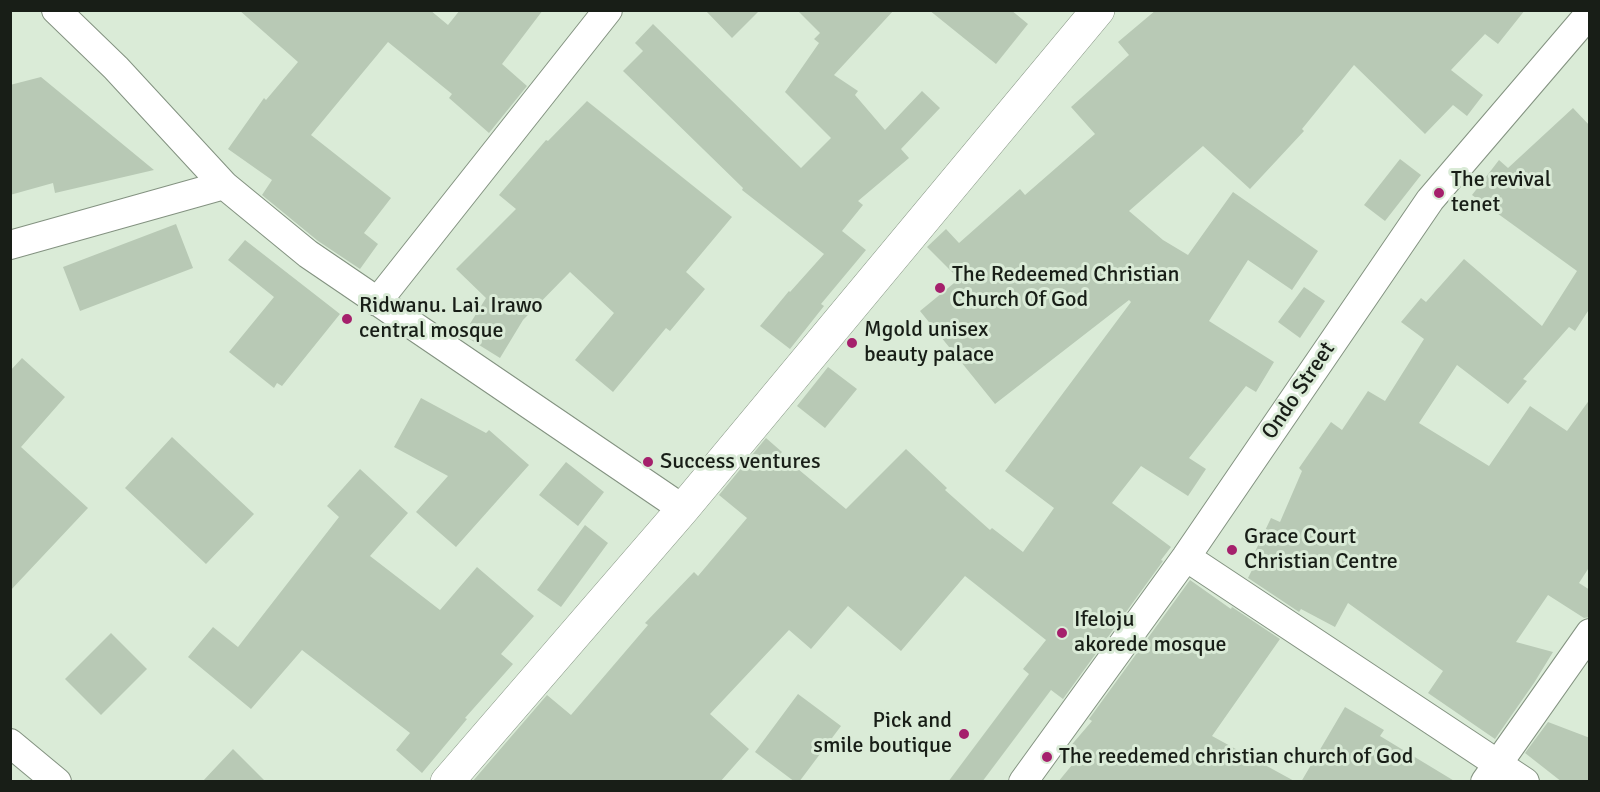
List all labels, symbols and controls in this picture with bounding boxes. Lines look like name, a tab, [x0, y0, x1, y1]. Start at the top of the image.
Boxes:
place label: The revival tenet	[1451, 167, 1551, 218]
marker: The revival tenet	[1432, 186, 1446, 200]
place label: The Redeemed Christian Church Of God	[952, 262, 1180, 314]
marker: The Redeemed Christian Church Of God	[933, 281, 947, 295]
place label: Ridwanu. Lai. Irawo central mosque	[359, 293, 543, 344]
marker: Ridwanu. Lai. Irawo central mosque	[340, 312, 354, 326]
place label: Mgold unisex beauty palace	[864, 317, 994, 368]
marker: Mgold unisex beauty palace	[845, 336, 859, 350]
street label: Ondo Street	[1257, 337, 1341, 445]
place label: Success ventures	[660, 449, 821, 475]
marker: Success ventures	[641, 455, 655, 469]
place label: Grace Court Christian Centre	[1244, 524, 1398, 576]
marker: Grace Court Christian Centre	[1225, 543, 1239, 557]
place label: Ifeloju akorede mosque	[1074, 607, 1227, 658]
marker: Ifeloju akorede mosque	[1055, 626, 1069, 640]
place label: Pick and smile boutique	[813, 708, 952, 760]
marker: Pick and smile boutique	[957, 727, 971, 741]
place label: The reedemed christian church of God	[1059, 744, 1413, 770]
marker: The reedemed christian church of God	[1040, 750, 1054, 764]

